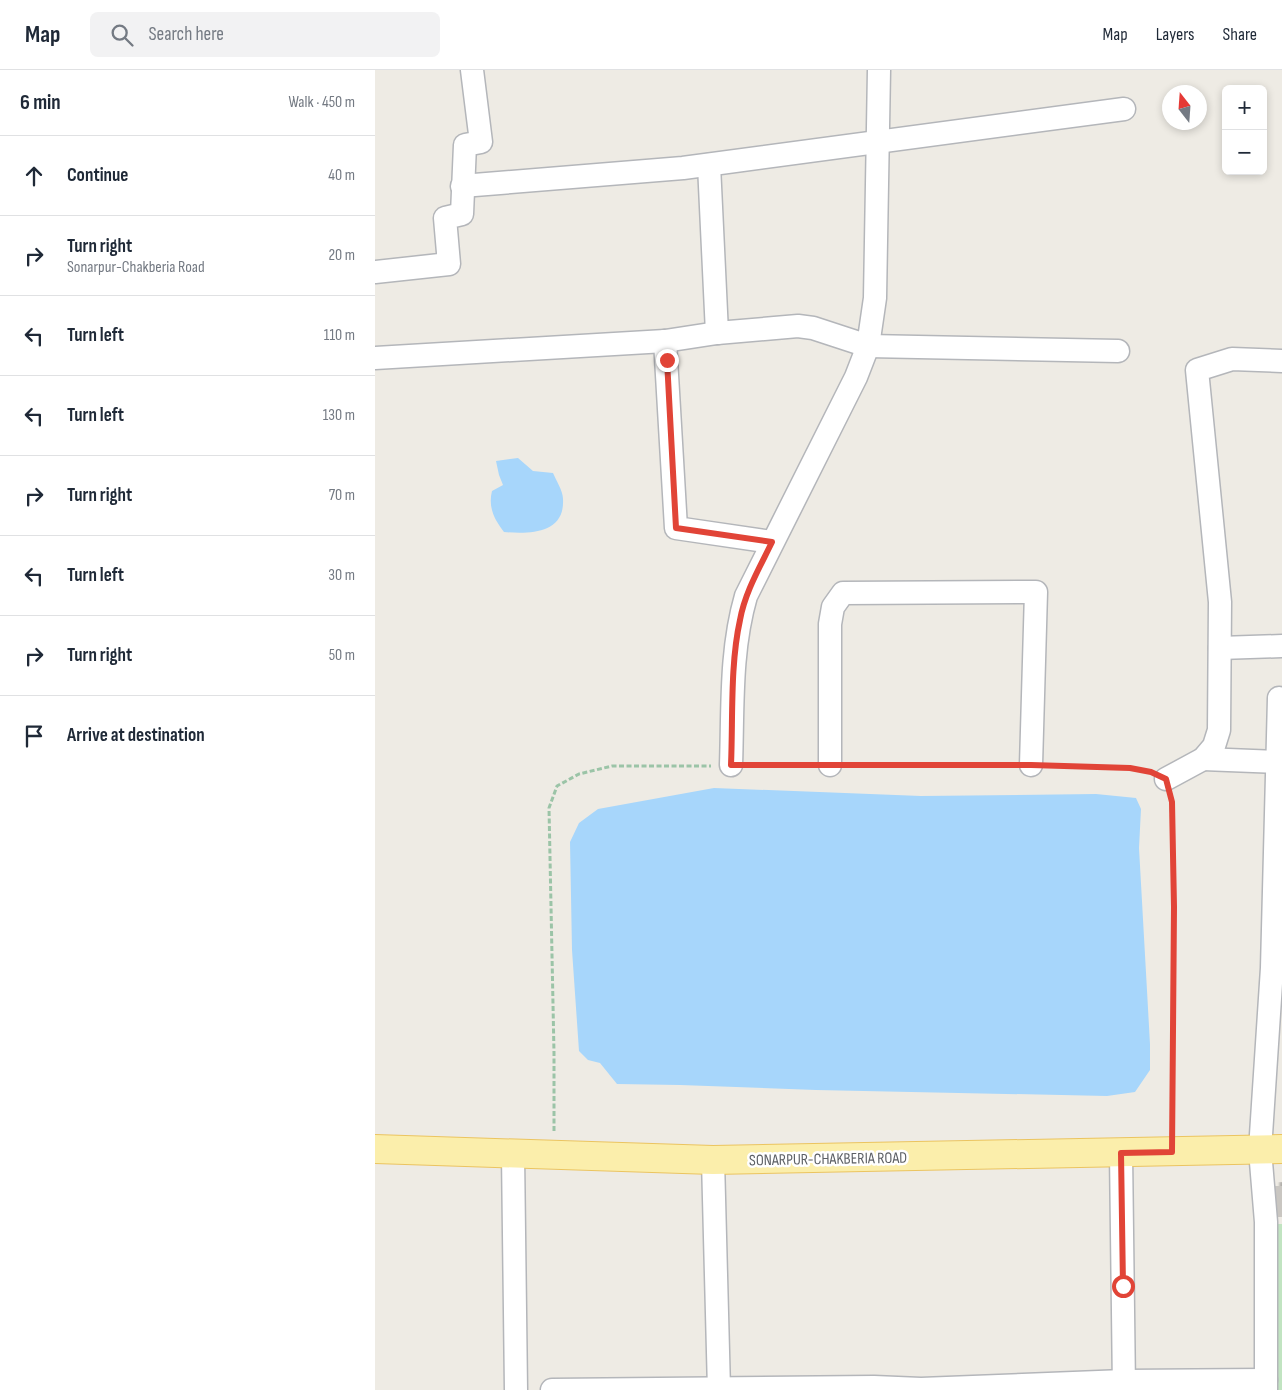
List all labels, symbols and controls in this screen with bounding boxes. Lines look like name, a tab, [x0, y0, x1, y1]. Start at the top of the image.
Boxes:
search box	[90, 12, 440, 57]
text: Map	[25, 20, 60, 49]
icon: search	[108, 21, 136, 49]
text: Search here	[148, 23, 224, 46]
text: Map	[1103, 24, 1128, 45]
text: Layers	[1156, 24, 1195, 45]
text: Share	[1223, 24, 1257, 45]
north arrow	[1162, 85, 1207, 130]
map controls	[1222, 85, 1267, 175]
button: +	[1222, 85, 1267, 130]
text: 6 min	[20, 90, 61, 115]
text: Walk · 450 m	[288, 93, 355, 112]
button: −	[1222, 130, 1267, 175]
icon: ahead	[20, 162, 48, 190]
text: Continue	[67, 164, 128, 187]
text: 40 m	[328, 166, 355, 185]
text: Turn right	[67, 235, 132, 258]
icon: right	[20, 242, 48, 270]
text: 20 m	[328, 246, 355, 265]
text: Sonarpur-Chakberia Road	[67, 258, 205, 277]
icon: left	[20, 322, 48, 350]
text: Turn left	[67, 324, 124, 347]
text: 110 m	[324, 326, 355, 345]
route end	[656, 349, 679, 372]
icon: left	[20, 402, 48, 430]
text: Turn left	[67, 404, 124, 427]
text: 130 m	[323, 406, 355, 425]
icon: right	[20, 482, 48, 510]
text: Turn right	[67, 484, 132, 507]
text: 70 m	[329, 486, 355, 505]
icon: left	[20, 562, 48, 590]
text: Turn left	[67, 564, 124, 587]
text: 30 m	[328, 566, 355, 585]
icon: right	[20, 642, 48, 670]
text: Turn right	[67, 644, 132, 667]
text: 50 m	[329, 646, 355, 665]
icon: arrive	[20, 722, 48, 750]
text: Arrive at destination	[67, 724, 205, 747]
street label: SONARPUR-CHAKBERIA ROAD	[749, 1149, 907, 1170]
route start	[1112, 1275, 1135, 1298]

